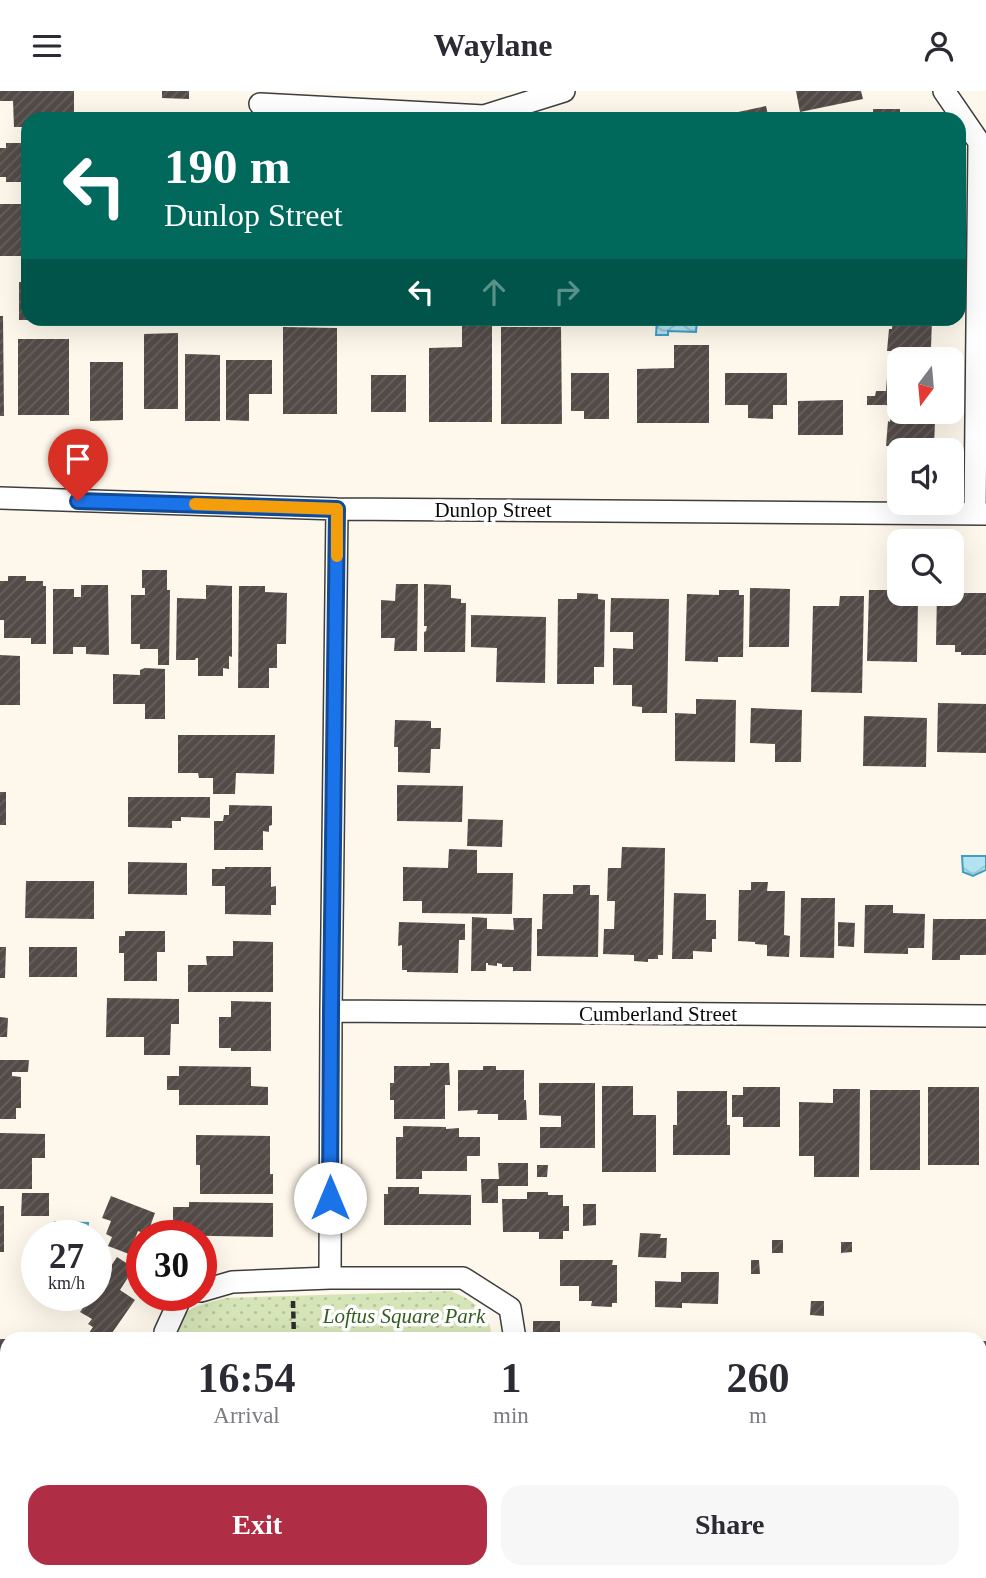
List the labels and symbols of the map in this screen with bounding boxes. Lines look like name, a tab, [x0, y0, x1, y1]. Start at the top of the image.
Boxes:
north arrow	[887, 347, 964, 423]
pin	[48, 429, 108, 501]
street label: Dunlop Street	[434, 498, 552, 522]
street label: Cumberland Street	[579, 1002, 737, 1026]
position arrow	[293, 1161, 367, 1235]
speed limit sign: 30	[126, 1220, 217, 1311]
park label: Loftus Square Park	[322, 1304, 486, 1328]

